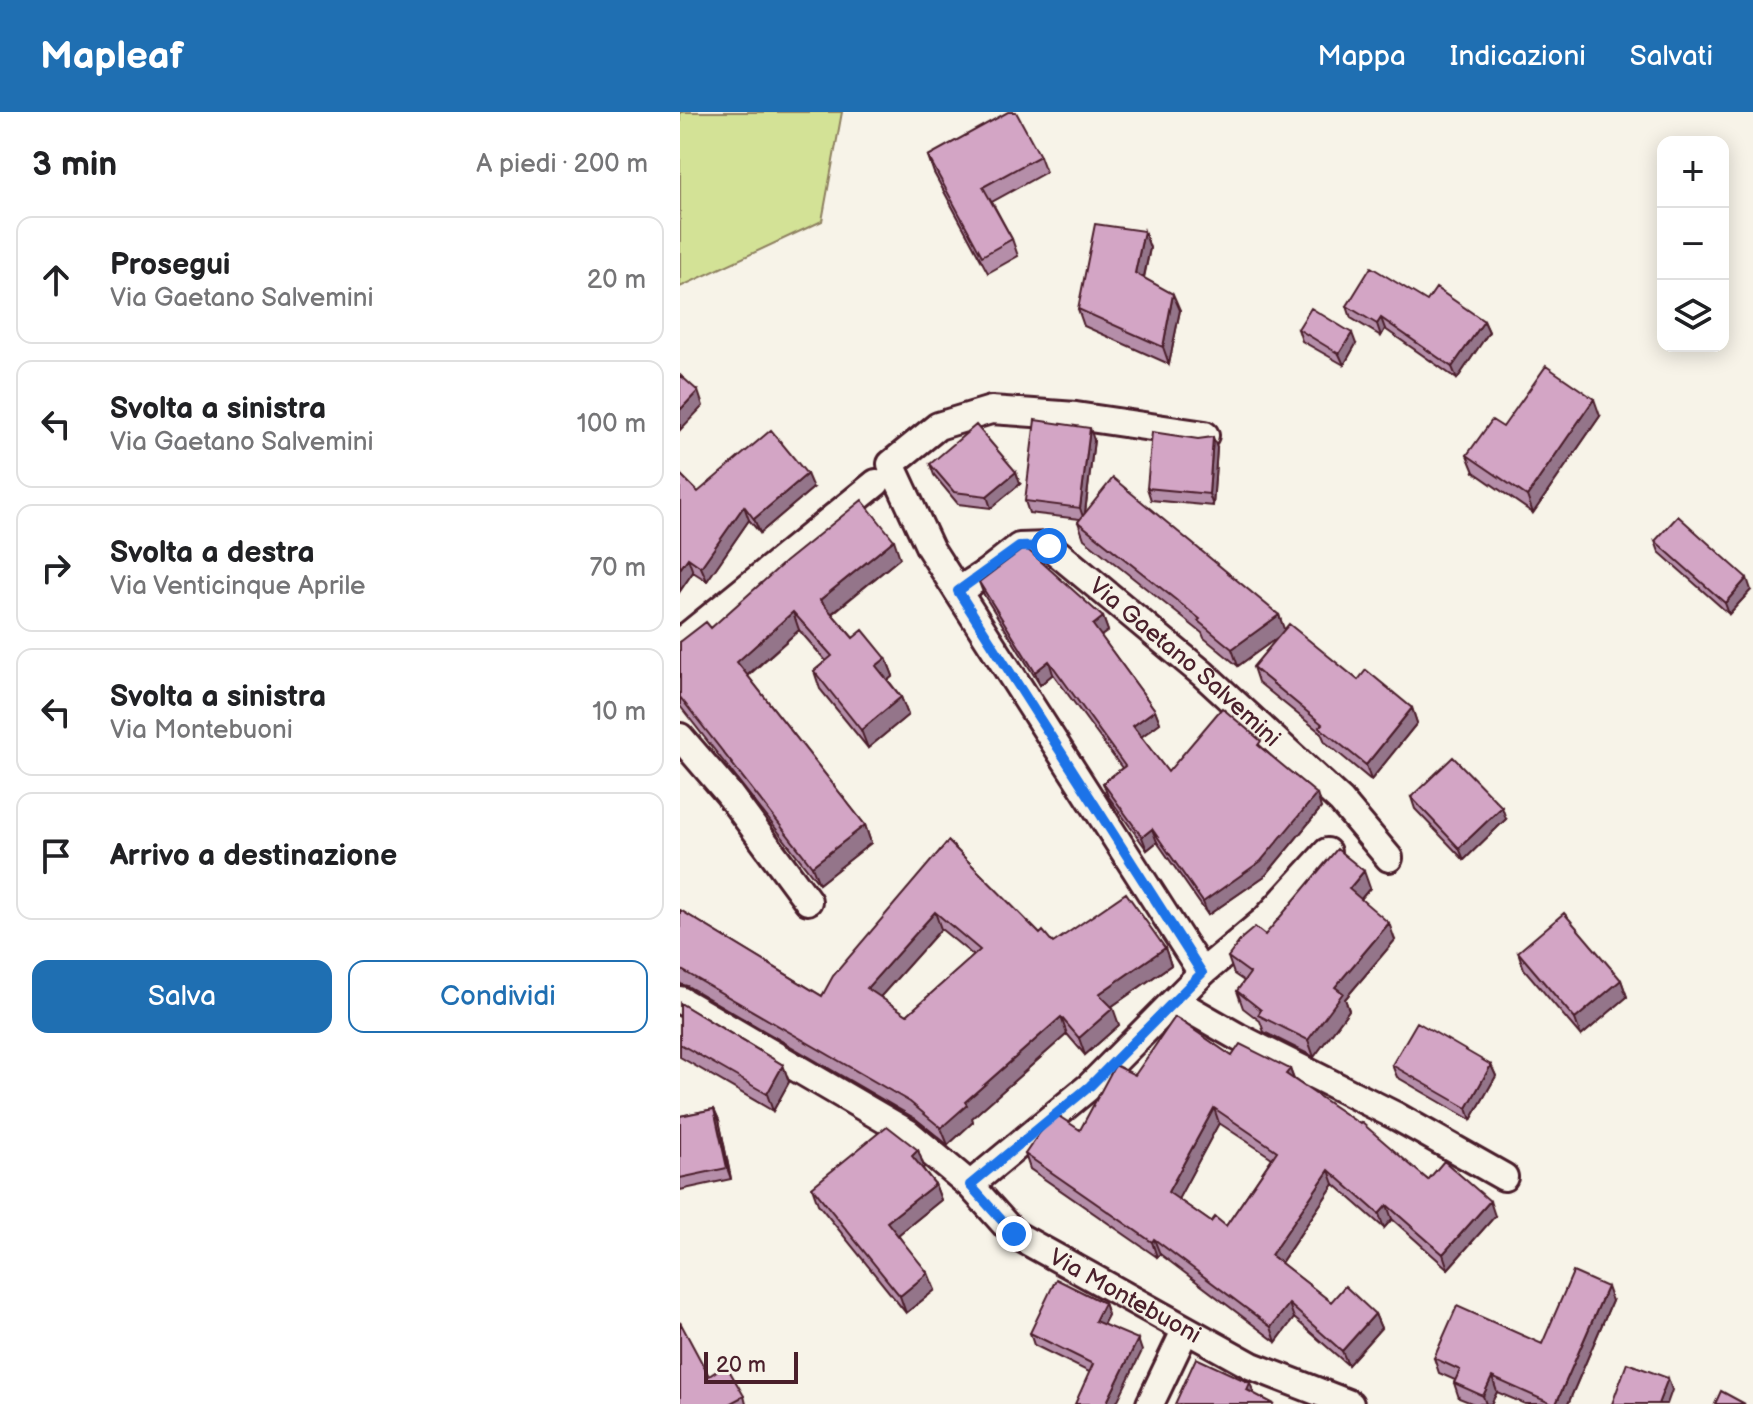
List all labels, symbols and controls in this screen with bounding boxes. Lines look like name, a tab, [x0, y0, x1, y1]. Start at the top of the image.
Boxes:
text: Mapleaf	[40, 34, 184, 79]
text: Mappa	[1317, 40, 1406, 73]
text: Indicazioni	[1450, 40, 1586, 73]
text: Salvati	[1630, 40, 1713, 73]
map controls	[1657, 136, 1729, 352]
button: +	[1657, 136, 1729, 208]
text: 3 min	[32, 144, 117, 185]
text: A piedi · 200 m	[476, 149, 648, 180]
button: −	[1657, 208, 1729, 280]
text: Prosegui	[110, 247, 230, 283]
icon: ahead	[34, 258, 78, 302]
text: 20 m	[587, 265, 646, 296]
button: layers	[1657, 280, 1729, 352]
text: Via Gaetano Salvemini	[110, 283, 374, 314]
text: Svolta a sinistra	[110, 391, 326, 427]
icon: left	[34, 402, 78, 446]
text: 100 m	[577, 409, 646, 440]
text: Via Gaetano Salvemini	[110, 427, 374, 458]
route start	[1031, 528, 1067, 564]
text: Svolta a destra	[110, 535, 315, 571]
icon: right	[34, 546, 78, 590]
text: 70 m	[589, 553, 646, 584]
text: Via Venticinque Aprile	[110, 571, 365, 602]
street label: Via Gaetano Salvemini	[1083, 572, 1286, 753]
text: Svolta a sinistra	[110, 679, 326, 715]
icon: left	[34, 690, 78, 734]
text: 10 m	[592, 697, 646, 728]
text: Via Montebuoni	[110, 715, 293, 746]
icon: arrive	[34, 834, 78, 878]
text: Arrivo a destinazione	[110, 838, 397, 874]
button: Salva	[32, 960, 332, 1033]
button: Condividi	[348, 960, 648, 1033]
route end	[996, 1216, 1032, 1252]
street label: Via Montebuoni	[1044, 1243, 1206, 1350]
scale bar	[704, 1348, 798, 1384]
text: 20 m	[716, 1352, 766, 1379]

